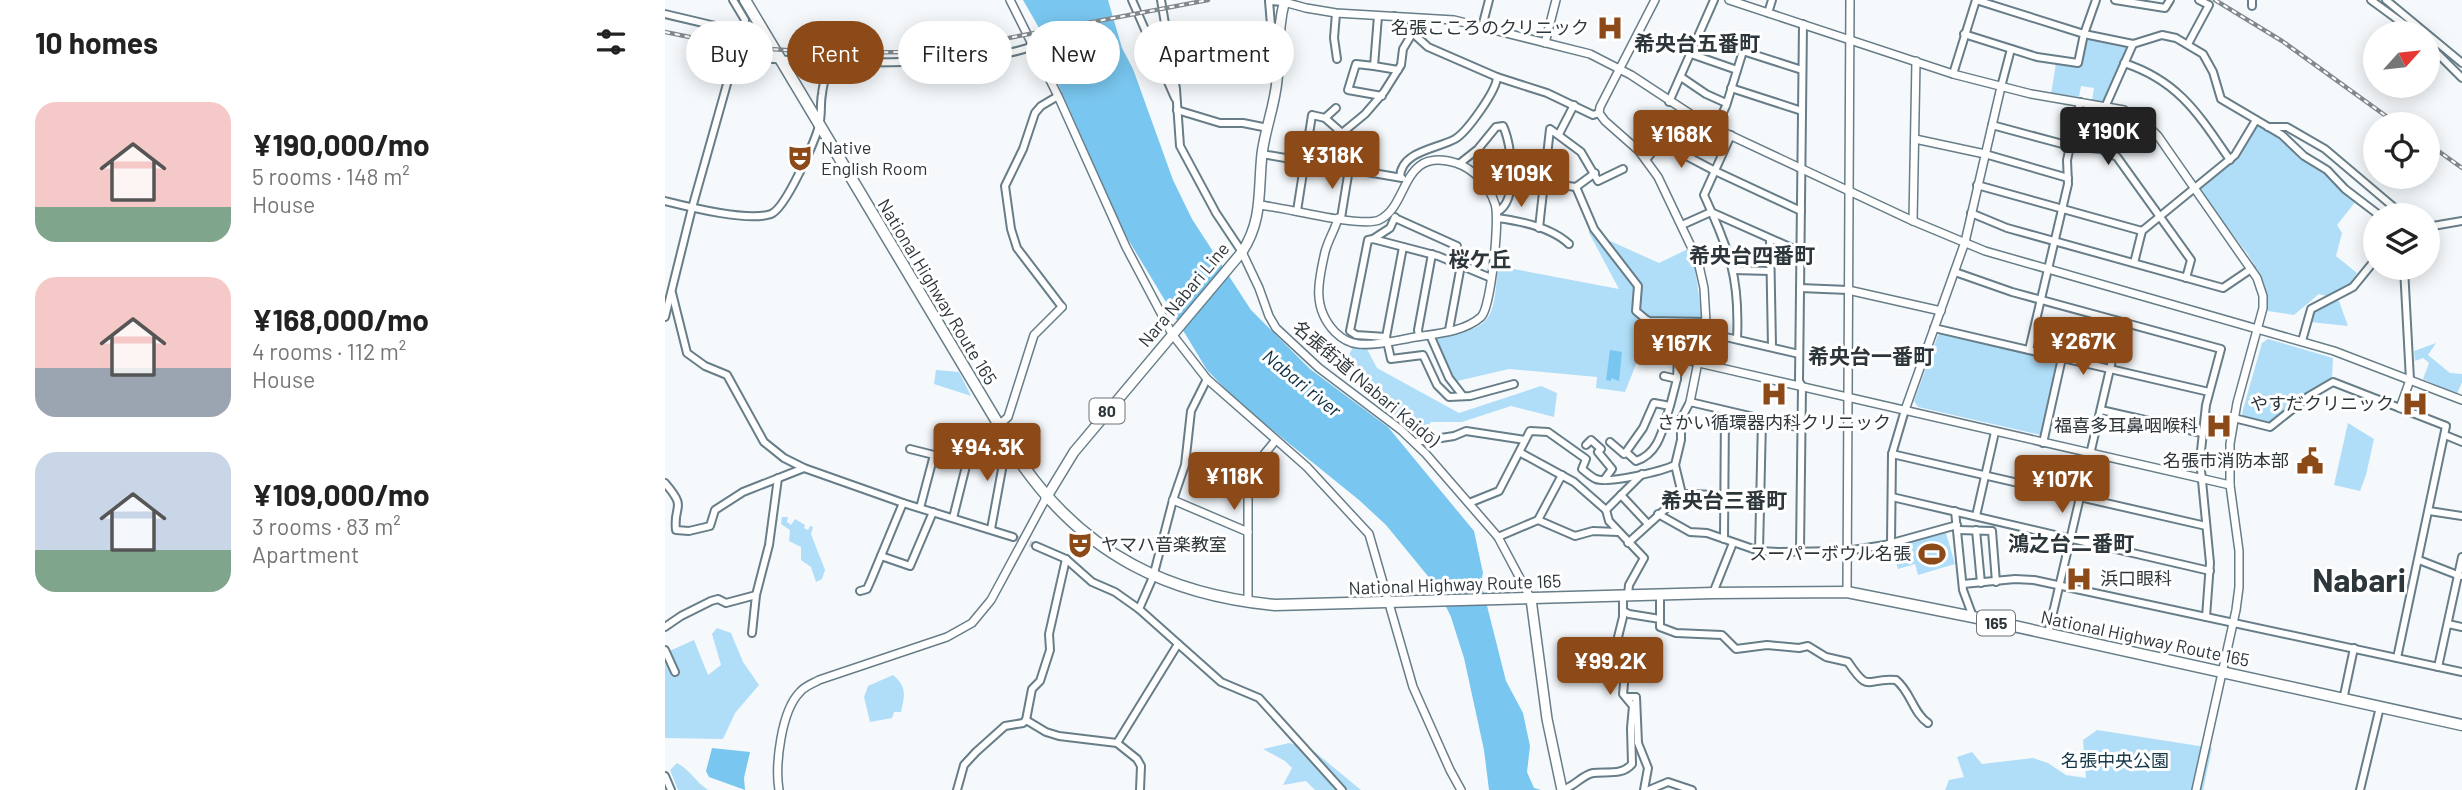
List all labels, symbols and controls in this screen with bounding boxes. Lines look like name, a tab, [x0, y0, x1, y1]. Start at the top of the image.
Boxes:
hospital icon: 名張こころのクリニック	[1595, 13, 1625, 43]
place label: 名張こころのクリニック	[1391, 16, 1589, 38]
chip: Buy	[686, 21, 773, 84]
chip: Rent	[787, 21, 884, 84]
chip: Filters	[898, 21, 1012, 84]
chip: New	[1026, 21, 1120, 84]
chip: Apartment	[1134, 21, 1294, 84]
north arrow	[2363, 21, 2439, 98]
map controls	[2363, 21, 2440, 280]
icon: filters	[592, 23, 630, 61]
text: 10 homes	[35, 24, 158, 60]
district label: 希央台五番町	[1634, 30, 1760, 55]
pin: ¥190K	[2059, 108, 2157, 167]
pin: ¥168K	[1632, 110, 1730, 170]
button: locate	[2363, 112, 2440, 189]
text: ¥190K	[2076, 116, 2140, 144]
text: ¥168K	[1649, 119, 1713, 147]
text: ¥190,000/mo	[252, 126, 430, 162]
icon: home	[91, 130, 175, 214]
pin: ¥318K	[1283, 132, 1381, 191]
place label: Native English Room	[821, 136, 927, 179]
text: ¥318K	[1300, 140, 1364, 168]
theatre icon: Native English Room	[785, 143, 815, 173]
pin: ¥109K	[1472, 150, 1570, 209]
text: ¥109K	[1489, 158, 1553, 186]
text: 5 rooms · 148 m²	[252, 162, 410, 190]
text: House	[252, 190, 315, 218]
street label: National Highway Route 165	[874, 195, 1002, 388]
button: layers	[2363, 203, 2440, 280]
street label: Nara Nabari Line	[1133, 238, 1233, 351]
district label: 希央台四番町	[1689, 242, 1815, 267]
district label: 桜ケ丘	[1449, 246, 1512, 271]
text: ¥168,000/mo	[252, 301, 429, 337]
icon: home	[91, 305, 175, 389]
street label: 名張街道 (Nabari Kaidō)	[1289, 316, 1445, 451]
pin: ¥267K	[2034, 318, 2132, 377]
pin: ¥167K	[1632, 320, 1730, 379]
text: ¥267K	[2050, 326, 2116, 354]
text: ¥167K	[1650, 328, 1712, 356]
text: 4 rooms · 112 m²	[252, 337, 406, 365]
district label: 希央台一番町	[1808, 343, 1934, 368]
water label: Nabari river	[1258, 344, 1347, 422]
text: House	[252, 365, 315, 393]
hospital icon: さかい循環器内科クリニック	[1759, 379, 1789, 409]
hospital icon: やすだクリニック	[2400, 389, 2430, 419]
place label: やすだクリニック	[2250, 392, 2394, 414]
road number: 80	[1089, 398, 1125, 424]
place label: さかい循環器内科クリニック	[1657, 411, 1891, 433]
hospital icon: 福喜多耳鼻咽喉科	[2204, 411, 2234, 441]
place label: 福喜多耳鼻咽喉科	[2054, 414, 2198, 436]
pin: ¥94.3K	[930, 424, 1044, 483]
text: ¥94.3K	[950, 432, 1024, 460]
public building icon: 名張市消防本部	[2295, 446, 2325, 476]
place label: 名張市消防本部	[2163, 449, 2289, 471]
pin: ¥118K	[1185, 452, 1283, 512]
pin: ¥107K	[2013, 456, 2111, 515]
text: ¥118K	[1204, 461, 1264, 489]
text: ¥107K	[2031, 464, 2093, 492]
text: ¥109,000/mo	[252, 476, 430, 512]
icon: home	[91, 480, 175, 564]
district label: 希央台三番町	[1661, 487, 1787, 512]
text: 3 rooms · 83 m²	[252, 512, 401, 540]
theatre icon: ヤマハ音楽教室	[1065, 530, 1095, 560]
district label: 鴻之台二番町	[2008, 530, 2134, 555]
place label: ヤマハ音楽教室	[1101, 533, 1227, 555]
sports icon: スーパーボウル名張	[1917, 539, 1947, 569]
text: Apartment	[252, 540, 359, 568]
place label: スーパーボウル名張	[1749, 542, 1911, 564]
district label: Nabari	[2312, 560, 2406, 598]
hospital icon: 浜口眼科	[2064, 564, 2094, 594]
place label: 浜口眼科	[2100, 567, 2172, 589]
street label: National Highway Route 165	[1348, 569, 1562, 599]
street label: National Highway Route 165	[2039, 605, 2252, 671]
road number: 165	[1977, 610, 2015, 636]
pin: ¥99.2K	[1553, 638, 1667, 697]
text: ¥99.2K	[1573, 646, 1647, 674]
park label: 名張中央公園	[2061, 749, 2169, 771]

